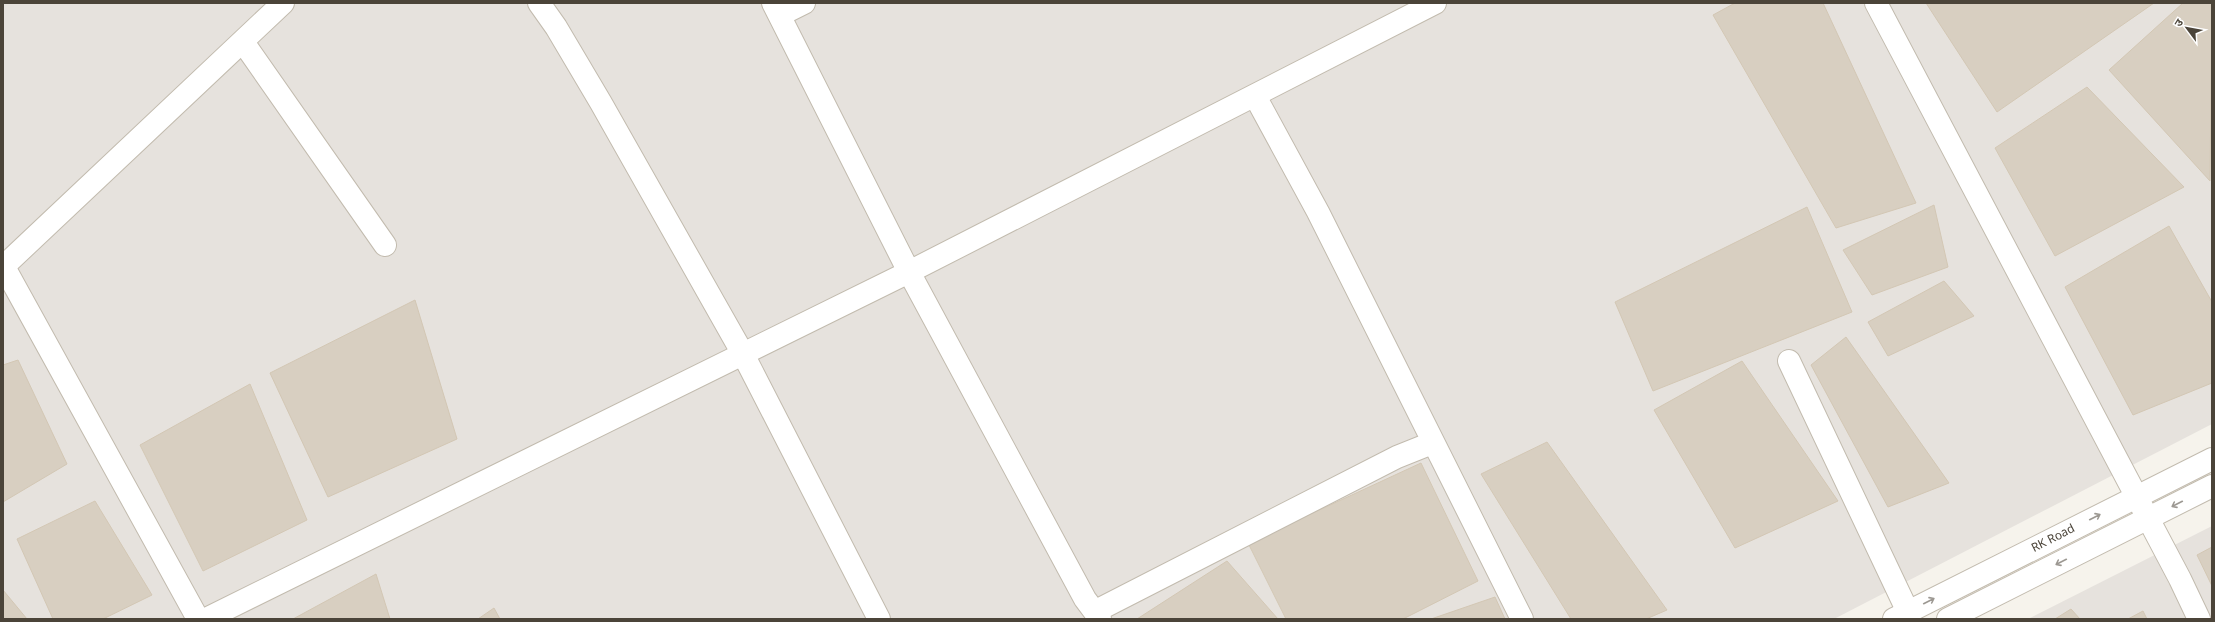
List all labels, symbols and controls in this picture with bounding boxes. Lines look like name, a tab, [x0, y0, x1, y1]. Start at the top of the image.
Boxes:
north arrow	[2167, 8, 2207, 48]
text: उ	[2170, 15, 2186, 29]
one-way arrow	[2171, 501, 2183, 508]
one-way arrow	[2088, 513, 2100, 520]
street label: RK Road	[2028, 519, 2078, 556]
one-way arrow	[2055, 559, 2067, 567]
one-way arrow	[1922, 597, 1934, 605]

